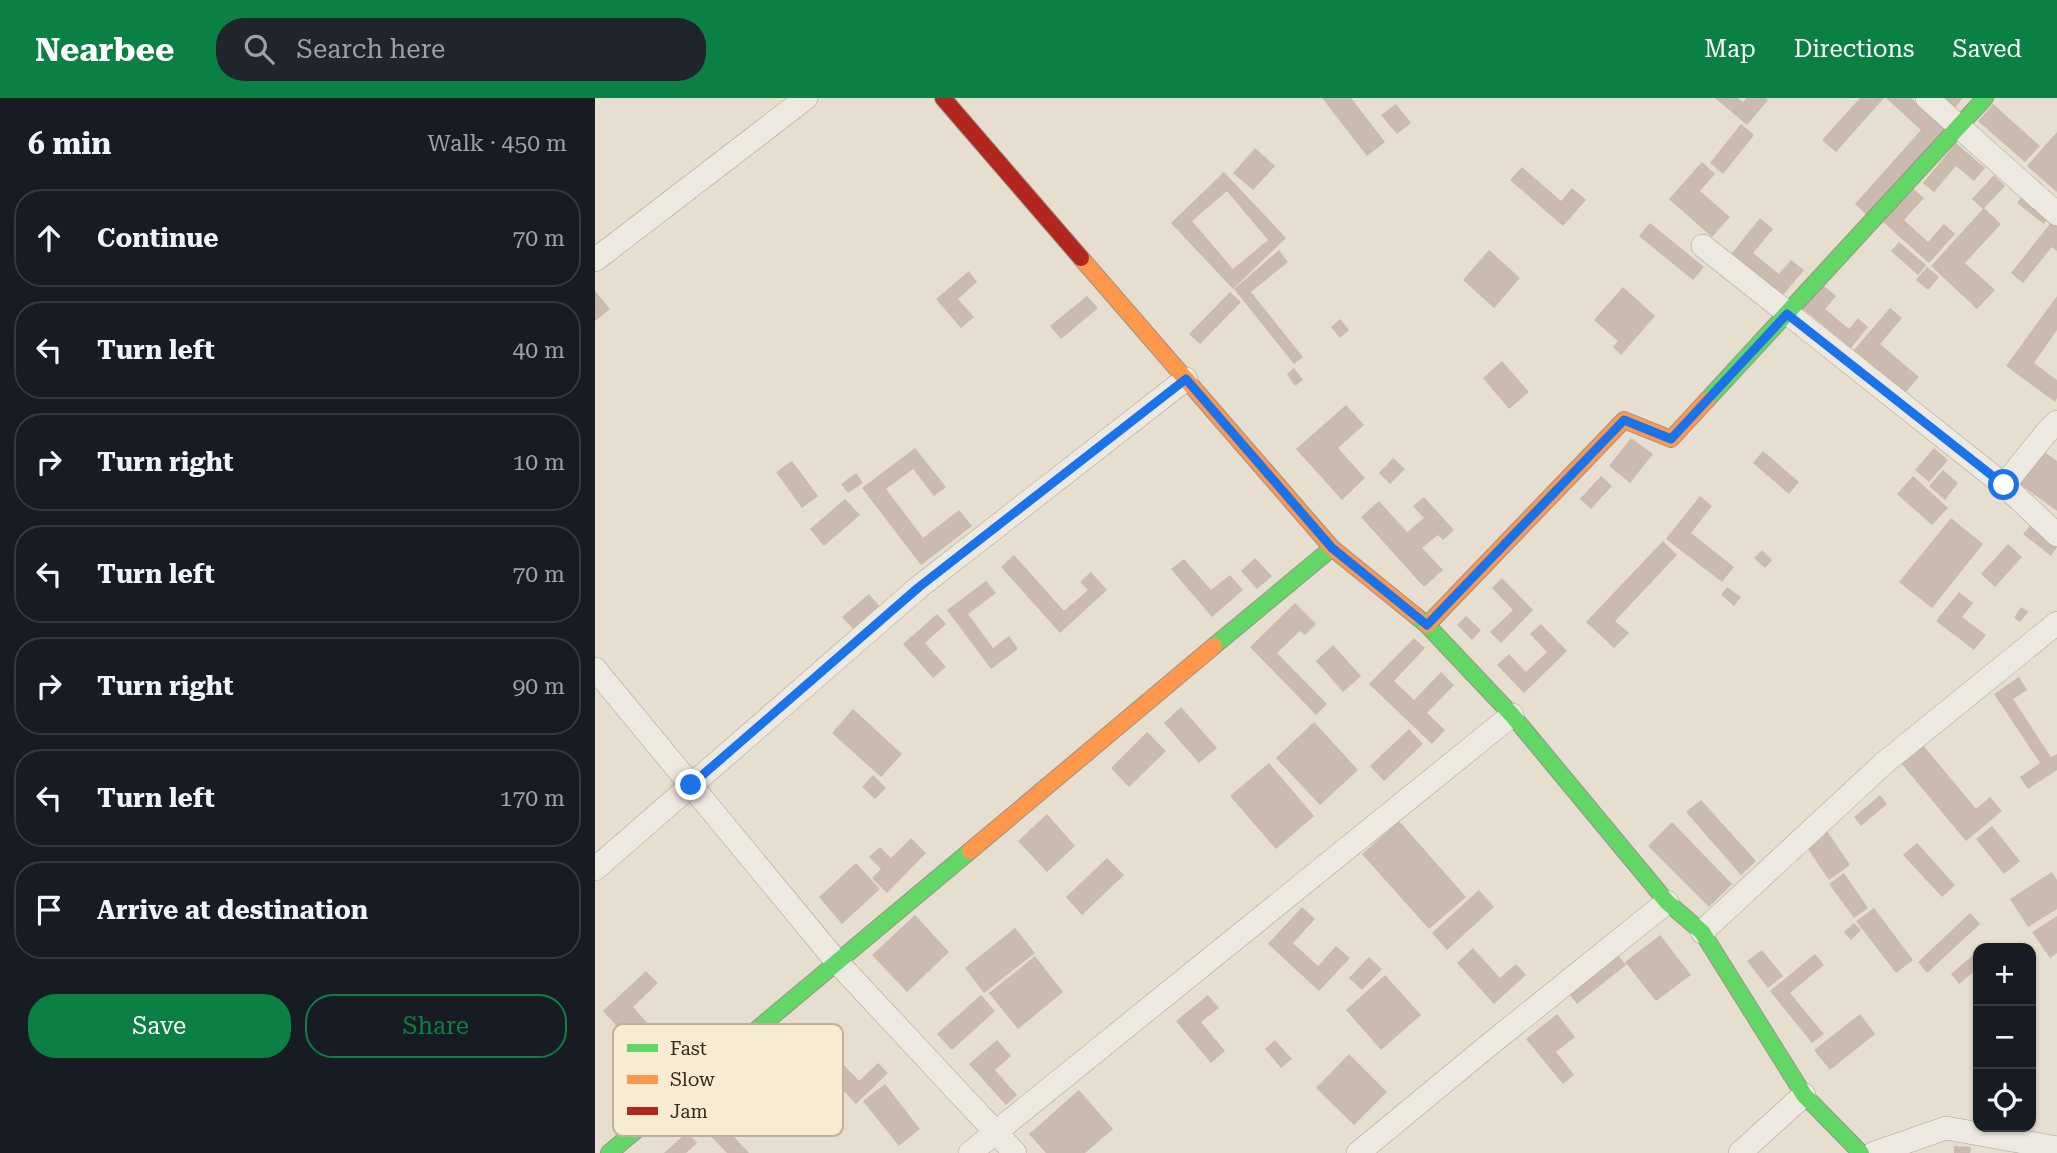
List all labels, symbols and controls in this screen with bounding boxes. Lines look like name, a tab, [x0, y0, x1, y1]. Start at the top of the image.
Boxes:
search box	[216, 18, 706, 81]
text: Nearbee	[35, 30, 174, 69]
icon: search	[240, 30, 278, 68]
text: Search here	[296, 34, 445, 64]
text: Map	[1704, 35, 1756, 63]
text: Directions	[1794, 35, 1914, 63]
text: Saved	[1952, 35, 2022, 63]
text: 6 min	[28, 126, 111, 161]
text: Walk · 450 m	[428, 130, 567, 157]
icon: ahead	[30, 219, 68, 257]
text: Continue	[97, 223, 219, 253]
text: 70 m	[512, 225, 565, 252]
icon: left	[30, 331, 68, 369]
text: Turn left	[97, 335, 215, 365]
text: 40 m	[512, 337, 565, 364]
icon: right	[30, 443, 68, 481]
text: Turn right	[97, 447, 233, 477]
text: 10 m	[512, 449, 565, 476]
route start	[1988, 469, 2019, 500]
icon: left	[30, 555, 68, 593]
text: Turn left	[97, 559, 215, 589]
text: 70 m	[512, 561, 565, 588]
icon: right	[30, 667, 68, 705]
text: Turn right	[97, 671, 233, 701]
text: 90 m	[512, 673, 565, 700]
route end	[675, 769, 706, 800]
icon: left	[30, 779, 68, 817]
text: Turn left	[97, 783, 215, 813]
text: 170 m	[500, 785, 565, 812]
icon: arrive	[30, 891, 68, 929]
text: Arrive at destination	[97, 895, 368, 925]
map controls	[1973, 943, 2036, 1132]
button: +	[1973, 943, 2036, 1006]
button: Save	[28, 994, 291, 1058]
button: Share	[305, 994, 567, 1058]
button: −	[1973, 1006, 2036, 1069]
legend	[613, 1024, 843, 1136]
text: Fast	[670, 1037, 707, 1060]
text: Slow	[670, 1068, 715, 1091]
button: locate	[1973, 1069, 2036, 1132]
text: Jam	[670, 1100, 708, 1123]

